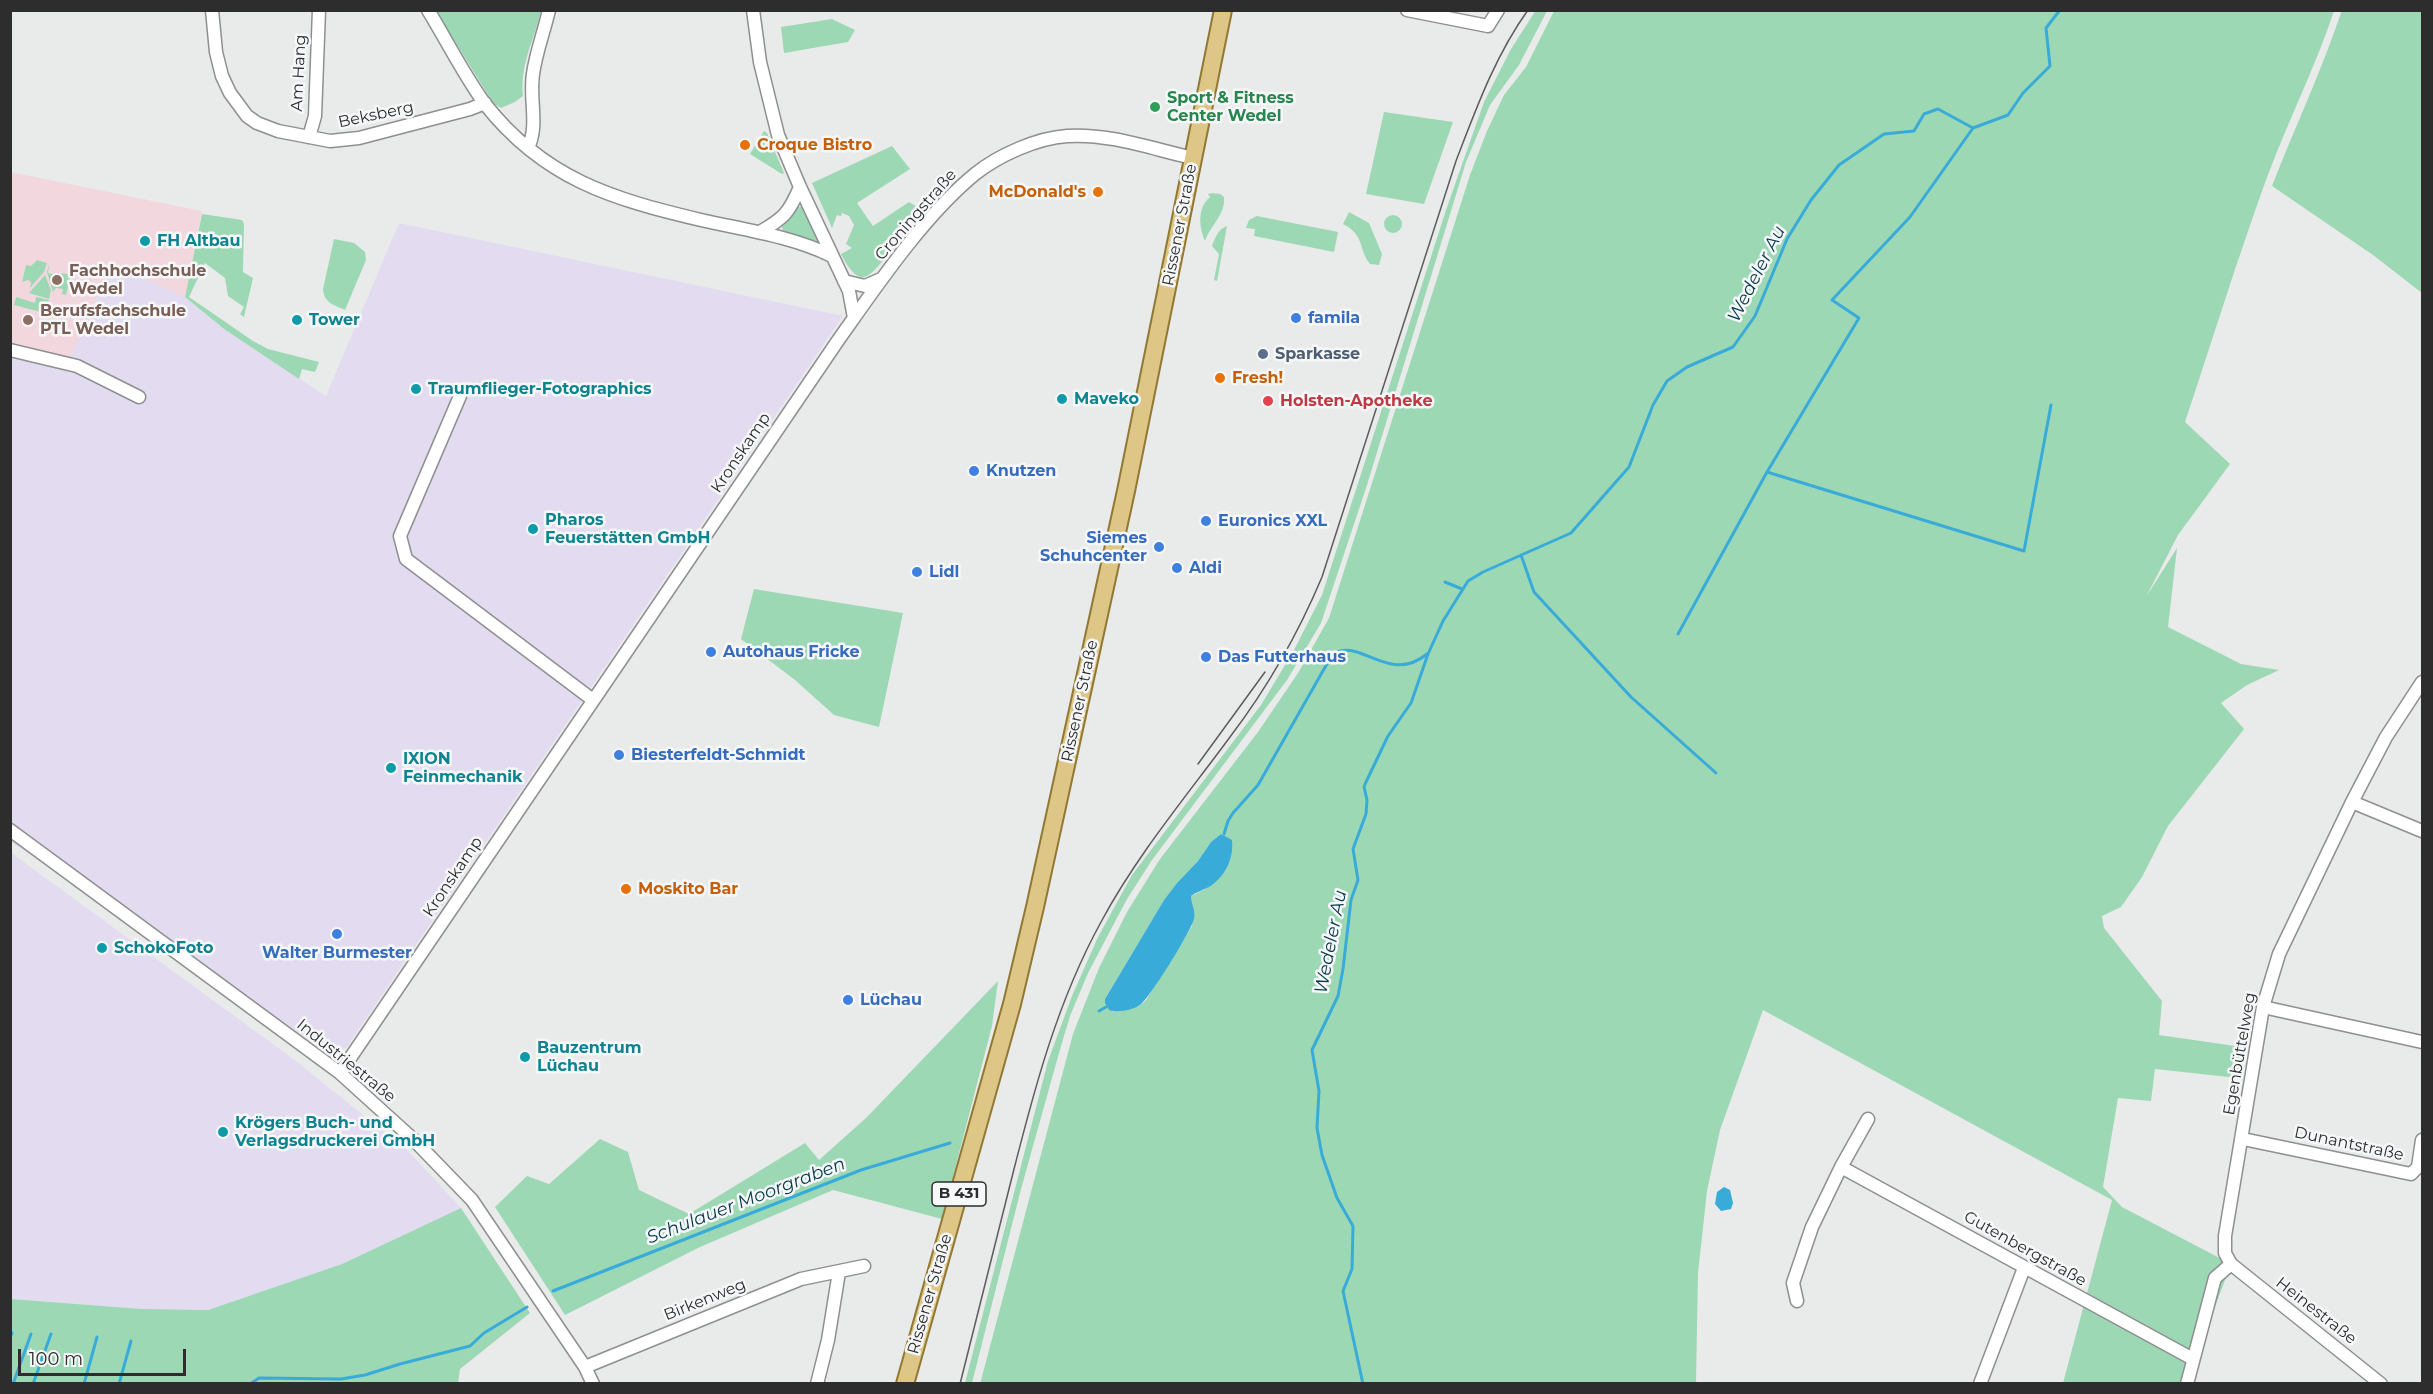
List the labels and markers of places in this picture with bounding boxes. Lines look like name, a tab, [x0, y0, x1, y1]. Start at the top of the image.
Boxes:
place label: Sport & Fitness Center Wedel	[1167, 88, 1294, 126]
marker: Sport & Fitness Center Wedel	[1148, 100, 1162, 114]
place label: Croque Bistro	[757, 135, 872, 155]
marker: Croque Bistro	[738, 138, 752, 152]
place label: McDonald's	[989, 182, 1086, 202]
marker: McDonald's	[1091, 185, 1105, 199]
place label: FH Altbau	[157, 231, 240, 251]
marker: FH Altbau	[138, 234, 152, 248]
place label: Fachhochschule Wedel	[69, 261, 206, 299]
marker: Fachhochschule Wedel	[50, 273, 64, 287]
place label: Berufsfachschule PTL Wedel	[40, 301, 186, 339]
place label: famila	[1308, 308, 1360, 328]
place label: Tower	[309, 310, 360, 330]
marker: famila	[1289, 311, 1303, 325]
marker: Berufsfachschule PTL Wedel	[21, 313, 35, 327]
marker: Tower	[290, 313, 304, 327]
place label: Sparkasse	[1275, 344, 1360, 364]
marker: Sparkasse	[1256, 347, 1270, 361]
place label: Fresh!	[1232, 368, 1283, 388]
marker: Fresh!	[1213, 371, 1227, 385]
place label: Traumflieger-Fotographics	[428, 379, 652, 399]
marker: Traumflieger-Fotographics	[409, 382, 423, 396]
place label: Maveko	[1074, 389, 1139, 409]
place label: Holsten-Apotheke	[1280, 391, 1433, 411]
marker: Maveko	[1055, 392, 1069, 406]
marker: Holsten-Apotheke	[1261, 394, 1275, 408]
place label: Knutzen	[986, 461, 1056, 481]
marker: Knutzen	[967, 464, 981, 478]
place label: Pharos Feuerstätten GmbH	[545, 510, 710, 548]
place label: Euronics XXL	[1218, 511, 1327, 531]
marker: Euronics XXL	[1199, 514, 1213, 528]
marker: Pharos Feuerstätten GmbH	[526, 522, 540, 536]
place label: Siemes Schuhcenter	[1040, 528, 1147, 566]
marker: Siemes Schuhcenter	[1152, 540, 1166, 554]
place label: Aldi	[1189, 558, 1222, 578]
marker: Aldi	[1170, 561, 1184, 575]
place label: Lidl	[929, 562, 959, 582]
marker: Lidl	[910, 565, 924, 579]
place label: Autohaus Fricke	[723, 642, 860, 662]
marker: Autohaus Fricke	[704, 645, 718, 659]
place label: Das Futterhaus	[1218, 647, 1346, 667]
marker: Das Futterhaus	[1199, 650, 1213, 664]
place label: Biesterfeldt-Schmidt	[631, 745, 805, 765]
marker: Biesterfeldt-Schmidt	[612, 748, 626, 762]
place label: IXION Feinmechanik	[403, 749, 523, 787]
marker: IXION Feinmechanik	[384, 761, 398, 775]
place label: Moskito Bar	[638, 879, 738, 899]
marker: Moskito Bar	[619, 882, 633, 896]
marker: Walter Burmester	[330, 927, 344, 941]
place label: SchokoFoto	[114, 938, 213, 958]
marker: SchokoFoto	[95, 941, 109, 955]
place label: Walter Burmester	[262, 943, 412, 963]
place label: Lüchau	[860, 990, 922, 1010]
marker: Lüchau	[841, 993, 855, 1007]
place label: Bauzentrum Lüchau	[537, 1038, 641, 1076]
marker: Bauzentrum Lüchau	[518, 1050, 532, 1064]
place label: Krögers Buch- und Verlagsdruckerei GmbH	[235, 1113, 435, 1151]
marker: Krögers Buch- und Verlagsdruckerei GmbH	[216, 1125, 230, 1139]

